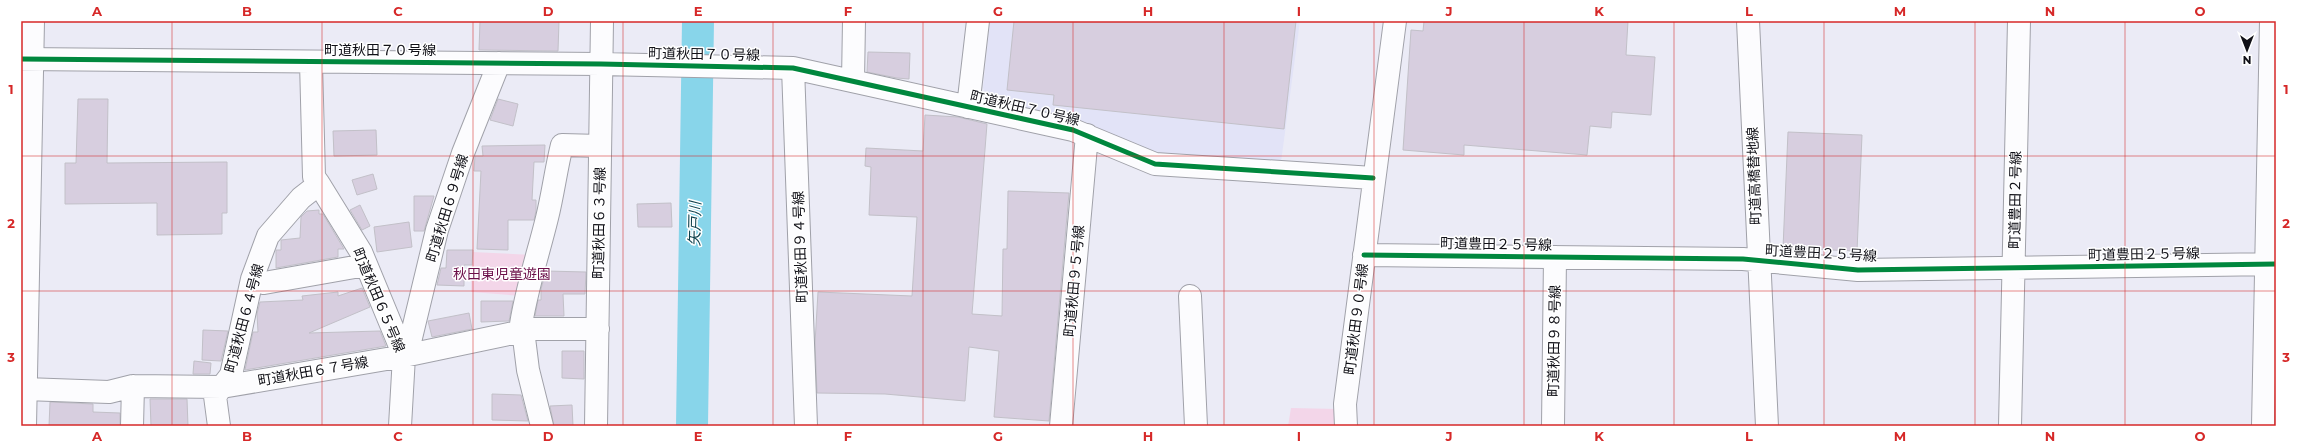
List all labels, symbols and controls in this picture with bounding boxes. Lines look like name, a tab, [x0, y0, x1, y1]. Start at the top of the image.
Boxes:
text: A	[91, 3, 103, 19]
text: B	[242, 3, 252, 19]
text: C	[393, 3, 403, 19]
text: D	[543, 3, 554, 19]
text: E	[694, 3, 703, 19]
text: F	[844, 3, 852, 19]
text: G	[993, 3, 1003, 19]
text: H	[1143, 3, 1153, 19]
text: I	[1297, 3, 1301, 19]
text: J	[1444, 3, 1453, 19]
text: K	[1594, 3, 1604, 19]
text: L	[1745, 3, 1753, 19]
text: M	[1894, 3, 1906, 19]
text: N	[2045, 3, 2055, 19]
text: O	[2195, 3, 2206, 19]
north arrow	[2227, 30, 2267, 70]
street label: 町道秋田７０号線	[324, 41, 436, 59]
street label: 町道秋田７０号線	[648, 44, 760, 64]
text: N	[2243, 53, 2251, 67]
text: 1	[8, 81, 14, 97]
text: 1	[2283, 81, 2289, 97]
street label: 町道秋田７０号線	[968, 87, 1082, 129]
street label: 町道高橋替地線	[1743, 127, 1765, 225]
street label: 町道豊田２号線	[2005, 151, 2025, 249]
street label: 町道秋田６９号線	[422, 152, 472, 264]
street label: 町道秋田６３号線	[589, 167, 609, 279]
street label: 町道秋田９４号線	[789, 191, 811, 303]
water label: 矢戸川	[685, 199, 704, 247]
text: 2	[7, 215, 15, 231]
text: 2	[2282, 215, 2290, 231]
street label: 町道秋田９５号線	[1060, 224, 1088, 338]
street label: 町道豊田２５号線	[1440, 234, 1552, 254]
street label: 町道豊田２５号線	[1765, 241, 1877, 265]
street label: 町道豊田２５号線	[2088, 244, 2200, 264]
street label: 町道秋田６５号線	[349, 245, 409, 355]
street label: 町道秋田６４号線	[221, 262, 267, 374]
street label: 町道秋田９０号線	[1340, 262, 1372, 376]
park label: 秋田東児童遊園	[453, 265, 551, 283]
street label: 町道秋田９８号線	[1544, 285, 1564, 397]
text: 3	[6, 349, 15, 365]
text: 3	[2281, 349, 2290, 365]
street label: 町道秋田６７号線	[256, 352, 370, 390]
text: A	[91, 428, 103, 444]
text: B	[242, 428, 252, 444]
text: C	[393, 428, 403, 444]
text: D	[543, 428, 554, 444]
text: E	[694, 428, 703, 444]
text: F	[844, 428, 852, 444]
text: G	[993, 428, 1003, 444]
text: H	[1143, 428, 1153, 444]
text: I	[1297, 428, 1301, 444]
text: J	[1444, 428, 1453, 444]
text: K	[1594, 428, 1604, 444]
text: L	[1745, 428, 1753, 444]
text: M	[1894, 428, 1906, 444]
text: N	[2045, 428, 2055, 444]
text: O	[2195, 428, 2206, 444]

